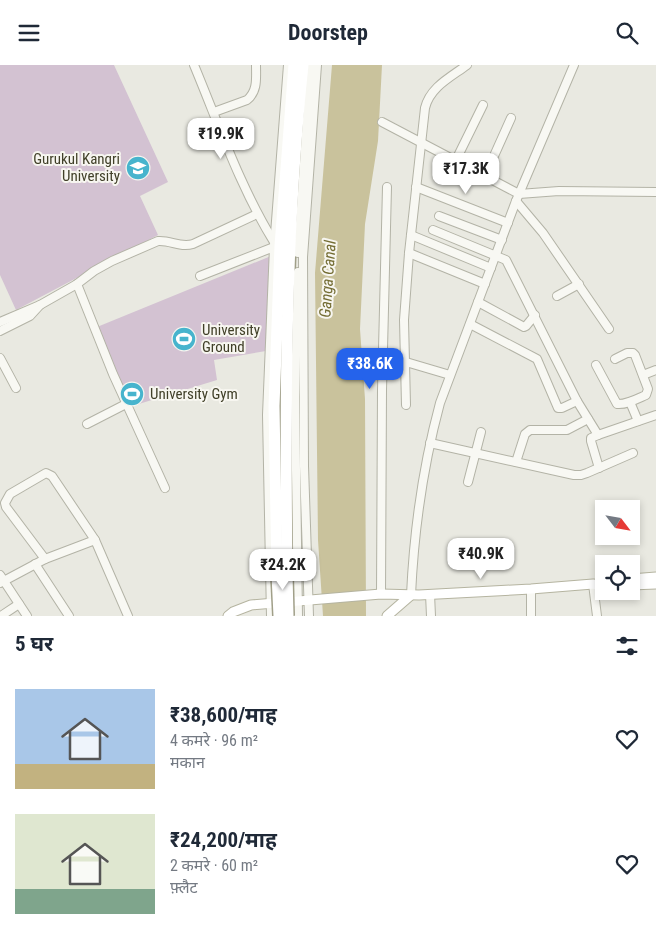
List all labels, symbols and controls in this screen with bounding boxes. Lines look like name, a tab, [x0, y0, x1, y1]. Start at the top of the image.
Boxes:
icon: menu	[15, 19, 43, 47]
icon: search	[613, 19, 641, 47]
text: Doorstep	[288, 20, 368, 45]
pin: ₹19.9K	[180, 117, 262, 160]
text: ₹19.9K	[198, 124, 244, 143]
place label: Gurukul Kangri University	[33, 150, 120, 185]
pin: ₹17.3K	[425, 153, 507, 195]
school or university icon: Gurukul Kangri University	[125, 155, 151, 181]
text: ₹17.3K	[443, 159, 489, 178]
water label: Ganga Canal	[315, 239, 340, 318]
place label: University Ground	[202, 321, 260, 356]
sports icon: University Ground	[171, 326, 197, 352]
pin: ₹38.6K	[329, 347, 411, 390]
text: ₹38.6K	[347, 354, 393, 373]
sports icon: University Gym	[119, 381, 145, 407]
place label: University Gym	[150, 385, 238, 403]
north arrow	[595, 500, 640, 545]
map controls	[595, 500, 640, 600]
pin: ₹40.9K	[440, 537, 522, 580]
text: ₹40.9K	[458, 544, 504, 563]
pin: ₹24.2K	[242, 549, 324, 591]
text: ₹24.2K	[260, 555, 306, 574]
button: locate	[595, 555, 640, 600]
text: 5 घर	[15, 632, 53, 656]
icon: filters	[613, 632, 641, 660]
text: ₹38,600/माह	[170, 703, 277, 727]
icon: home	[55, 709, 115, 769]
icon: heart	[613, 725, 641, 753]
text: 4 कमरे · 96 m²	[170, 731, 258, 750]
text: मकान	[170, 753, 205, 772]
text: ₹24,200/माह	[170, 828, 277, 852]
icon: home	[55, 834, 115, 894]
icon: heart	[613, 850, 641, 878]
text: 2 कमरे · 60 m²	[170, 856, 258, 875]
text: फ़्लैट	[170, 878, 198, 897]

